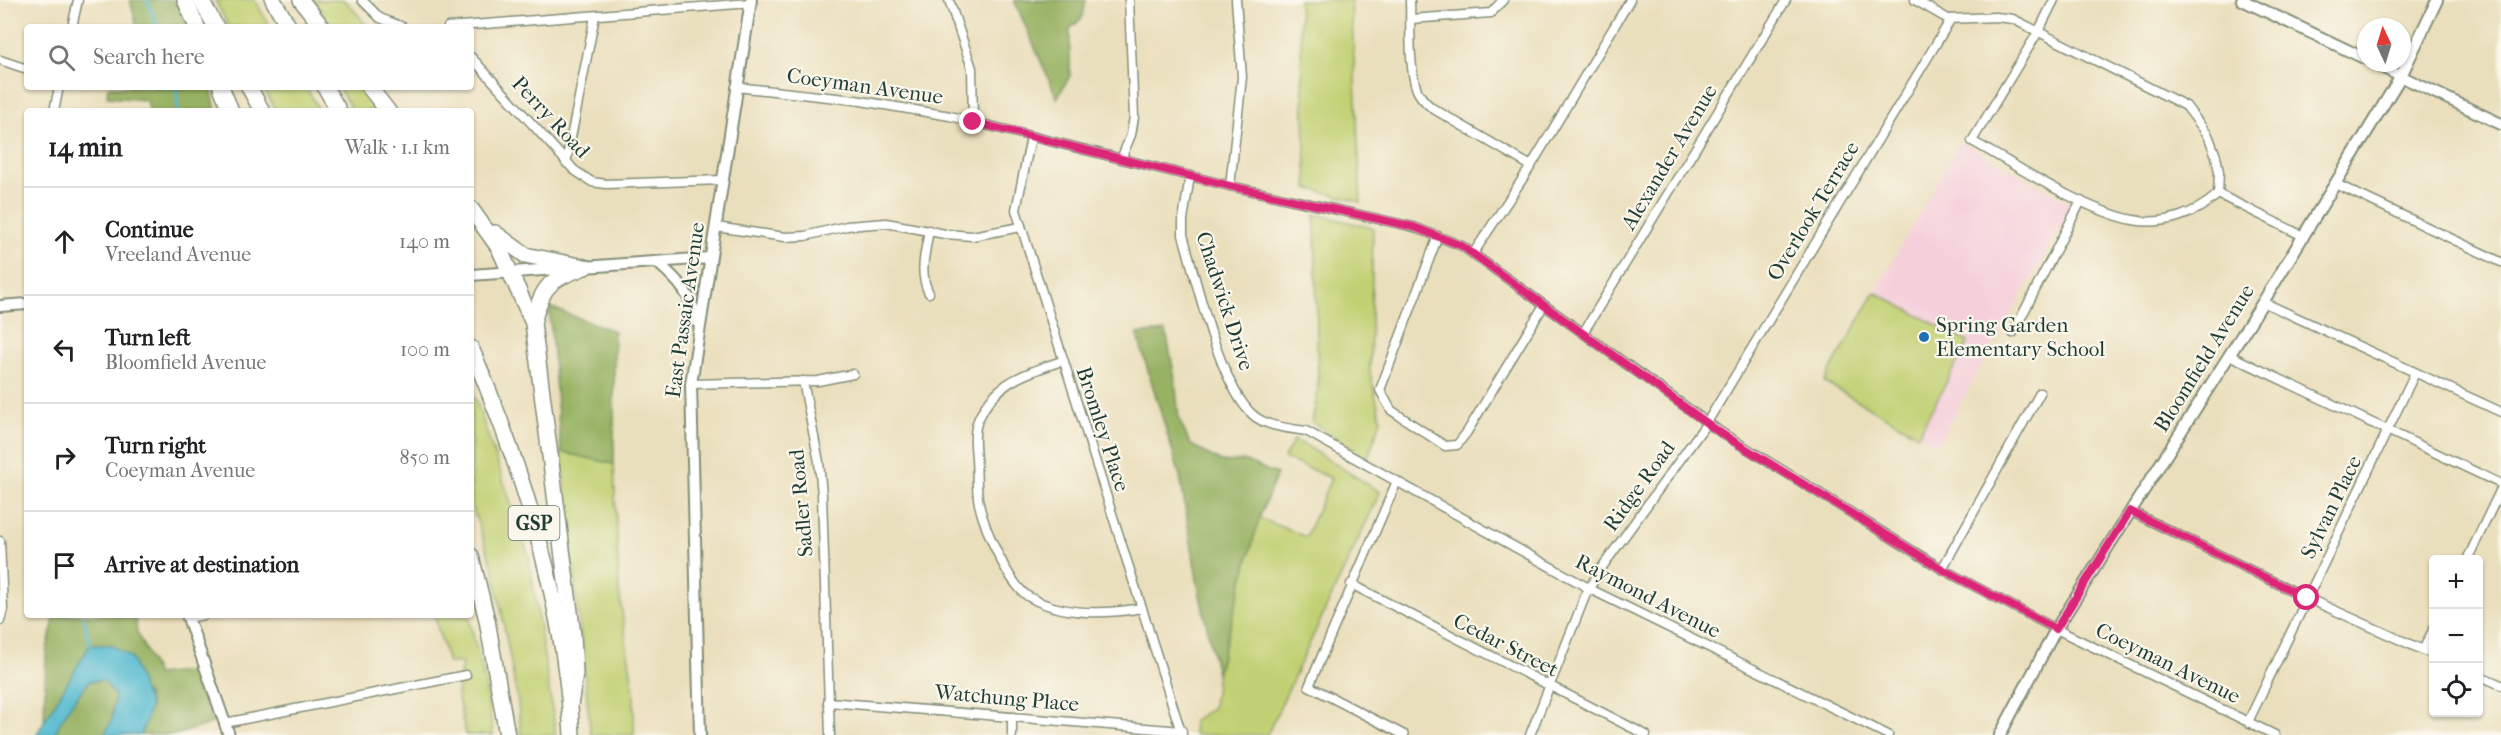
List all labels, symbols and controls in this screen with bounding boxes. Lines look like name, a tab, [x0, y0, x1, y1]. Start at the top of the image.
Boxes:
north arrow	[2357, 18, 2411, 72]
search box	[24, 24, 474, 90]
icon: search	[45, 41, 78, 74]
text: Search here	[93, 44, 205, 70]
street label: Coeyman Avenue	[785, 63, 945, 109]
street label: Perry Road	[507, 71, 595, 163]
street label: Alexander Avenue	[1616, 80, 1722, 235]
route end	[959, 108, 985, 134]
text: 14 min	[48, 132, 123, 163]
text: Walk · 1.1 km	[345, 136, 450, 159]
street label: Overlook Terrace	[1762, 137, 1864, 285]
text: Continue	[105, 217, 194, 243]
street label: East Passaic Avenue	[661, 221, 709, 399]
icon: ahead	[48, 225, 81, 258]
street label: Chadwick Drive	[1191, 229, 1259, 373]
text: 140 m	[399, 230, 450, 253]
text: Vreeland Avenue	[105, 243, 251, 266]
street label: Bloomfield Avenue	[2149, 280, 2259, 436]
place label: Spring Garden Elementary School	[1936, 313, 2105, 361]
text: Turn left	[105, 325, 191, 351]
marker: Spring Garden Elementary School	[1917, 330, 1931, 344]
icon: left	[48, 333, 81, 366]
text: 100 m	[400, 338, 450, 361]
text: Bloomfield Avenue	[105, 351, 266, 374]
street label: Bromley Place	[1072, 364, 1134, 494]
text: Turn right	[105, 433, 206, 459]
street label: Ridge Road	[1598, 436, 1680, 536]
icon: right	[48, 441, 81, 474]
text: 850 m	[399, 446, 450, 469]
street label: Sadler Road	[784, 447, 818, 558]
street label: Sylvan Place	[2296, 452, 2366, 562]
text: Coeyman Avenue	[105, 459, 255, 482]
road number: GSP	[508, 506, 560, 540]
icon: arrive	[48, 549, 81, 582]
street label: Raymond Avenue	[1571, 549, 1725, 643]
text: Arrive at destination	[105, 552, 299, 578]
map controls	[2429, 555, 2483, 717]
button: +	[2429, 555, 2483, 609]
route start	[2293, 584, 2319, 610]
street label: Cedar Street	[1450, 608, 1563, 682]
button: −	[2429, 609, 2483, 663]
street label: Coeyman Avenue	[2092, 618, 2244, 708]
button: locate	[2429, 663, 2483, 717]
street label: Watchung Place	[933, 680, 1080, 716]

